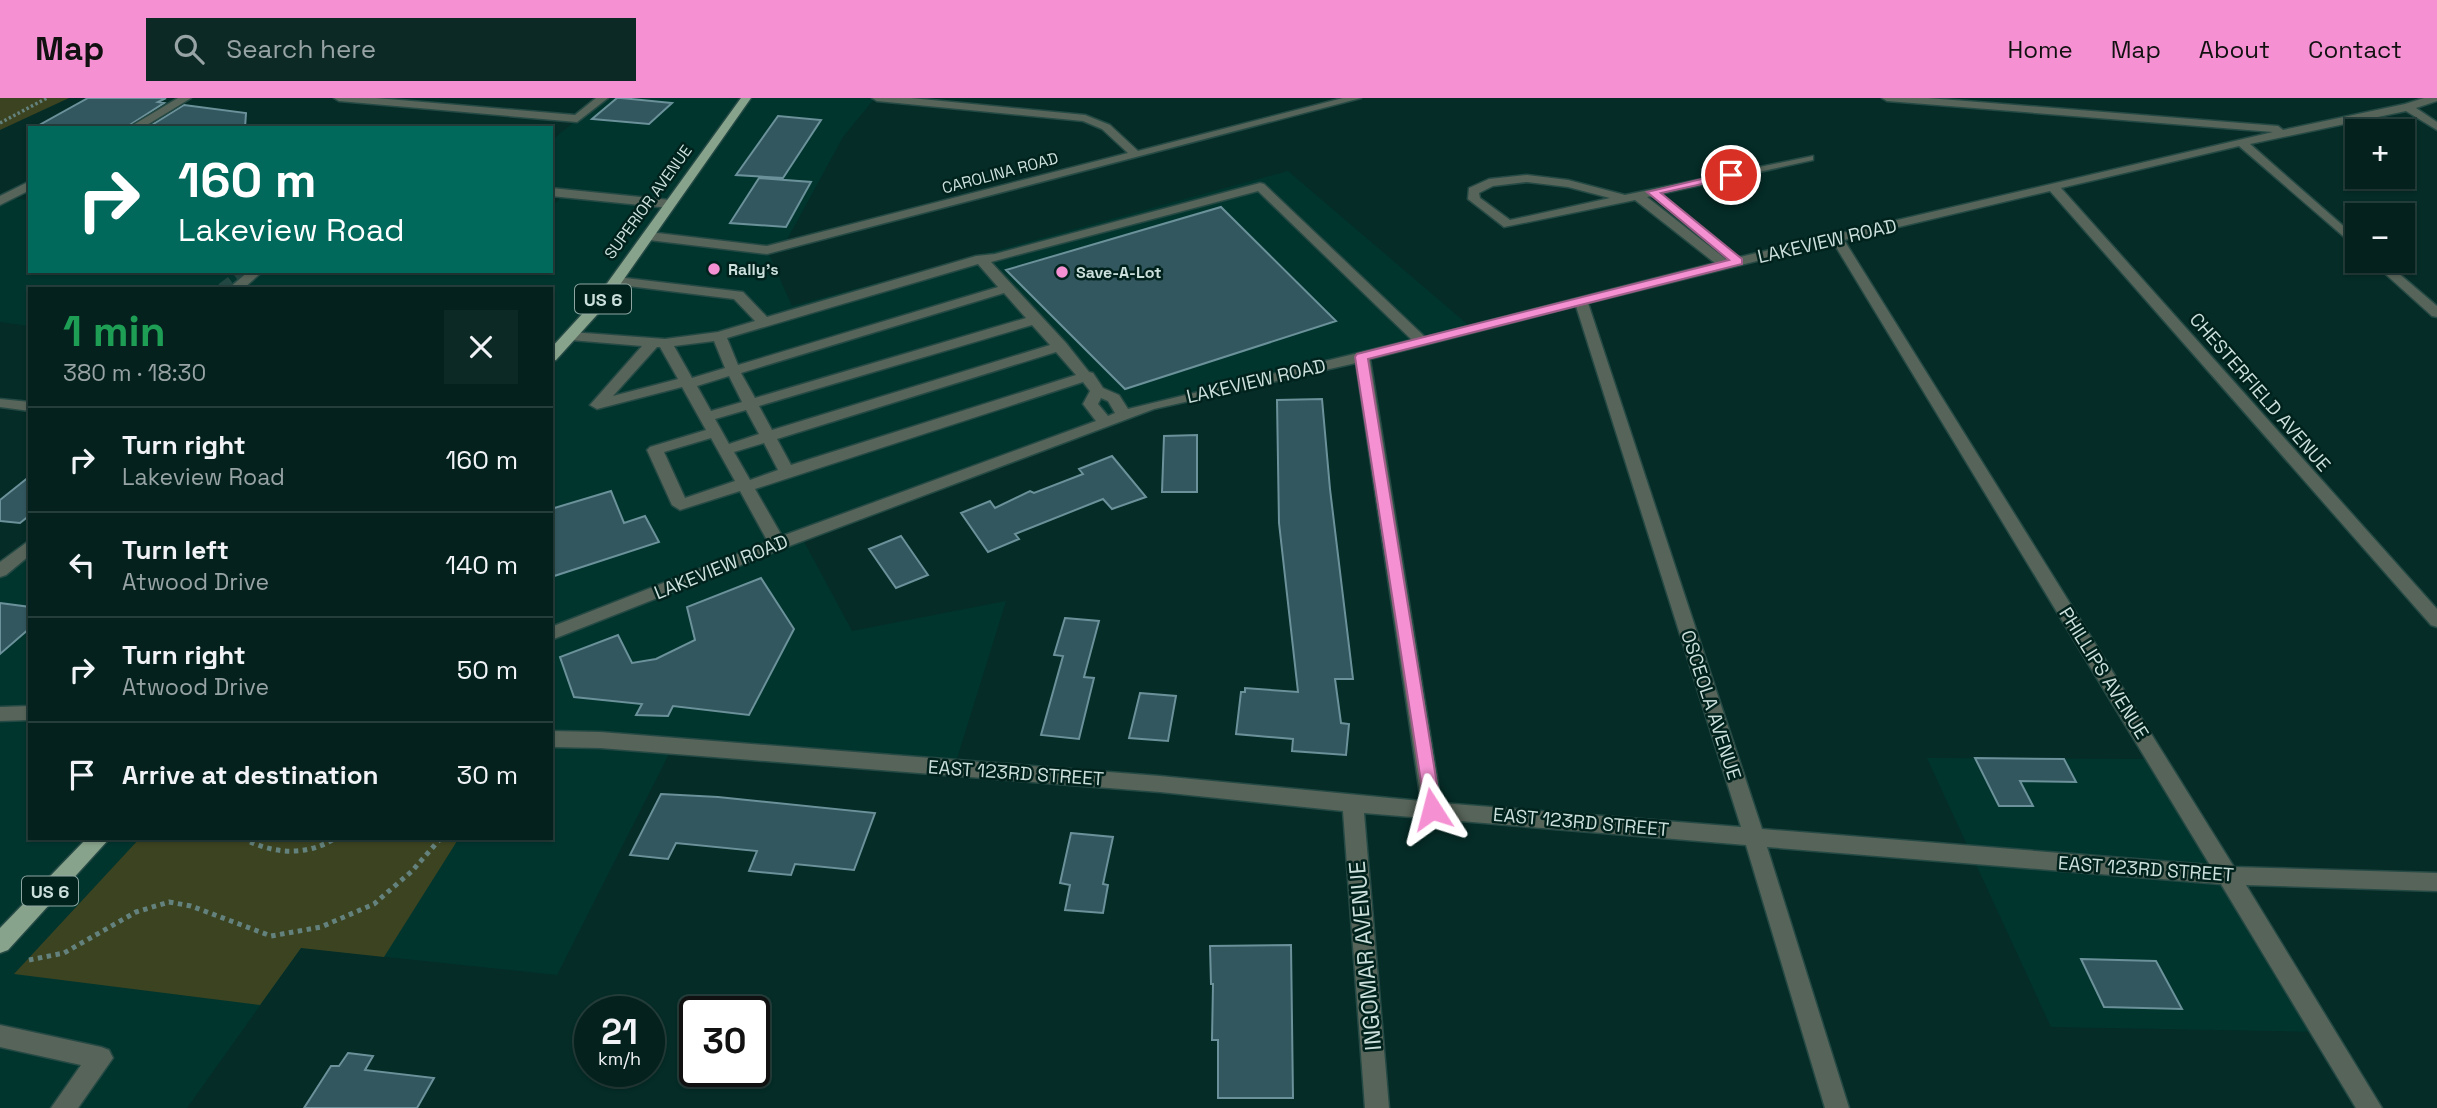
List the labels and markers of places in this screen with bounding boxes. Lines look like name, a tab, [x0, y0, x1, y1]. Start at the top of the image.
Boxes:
pin	[1701, 145, 1761, 205]
place label: Rally's	[728, 259, 779, 280]
marker: Rally's	[706, 261, 722, 277]
place label: Save-A-Lot	[1076, 262, 1162, 283]
marker: Save-A-Lot	[1054, 264, 1070, 280]

